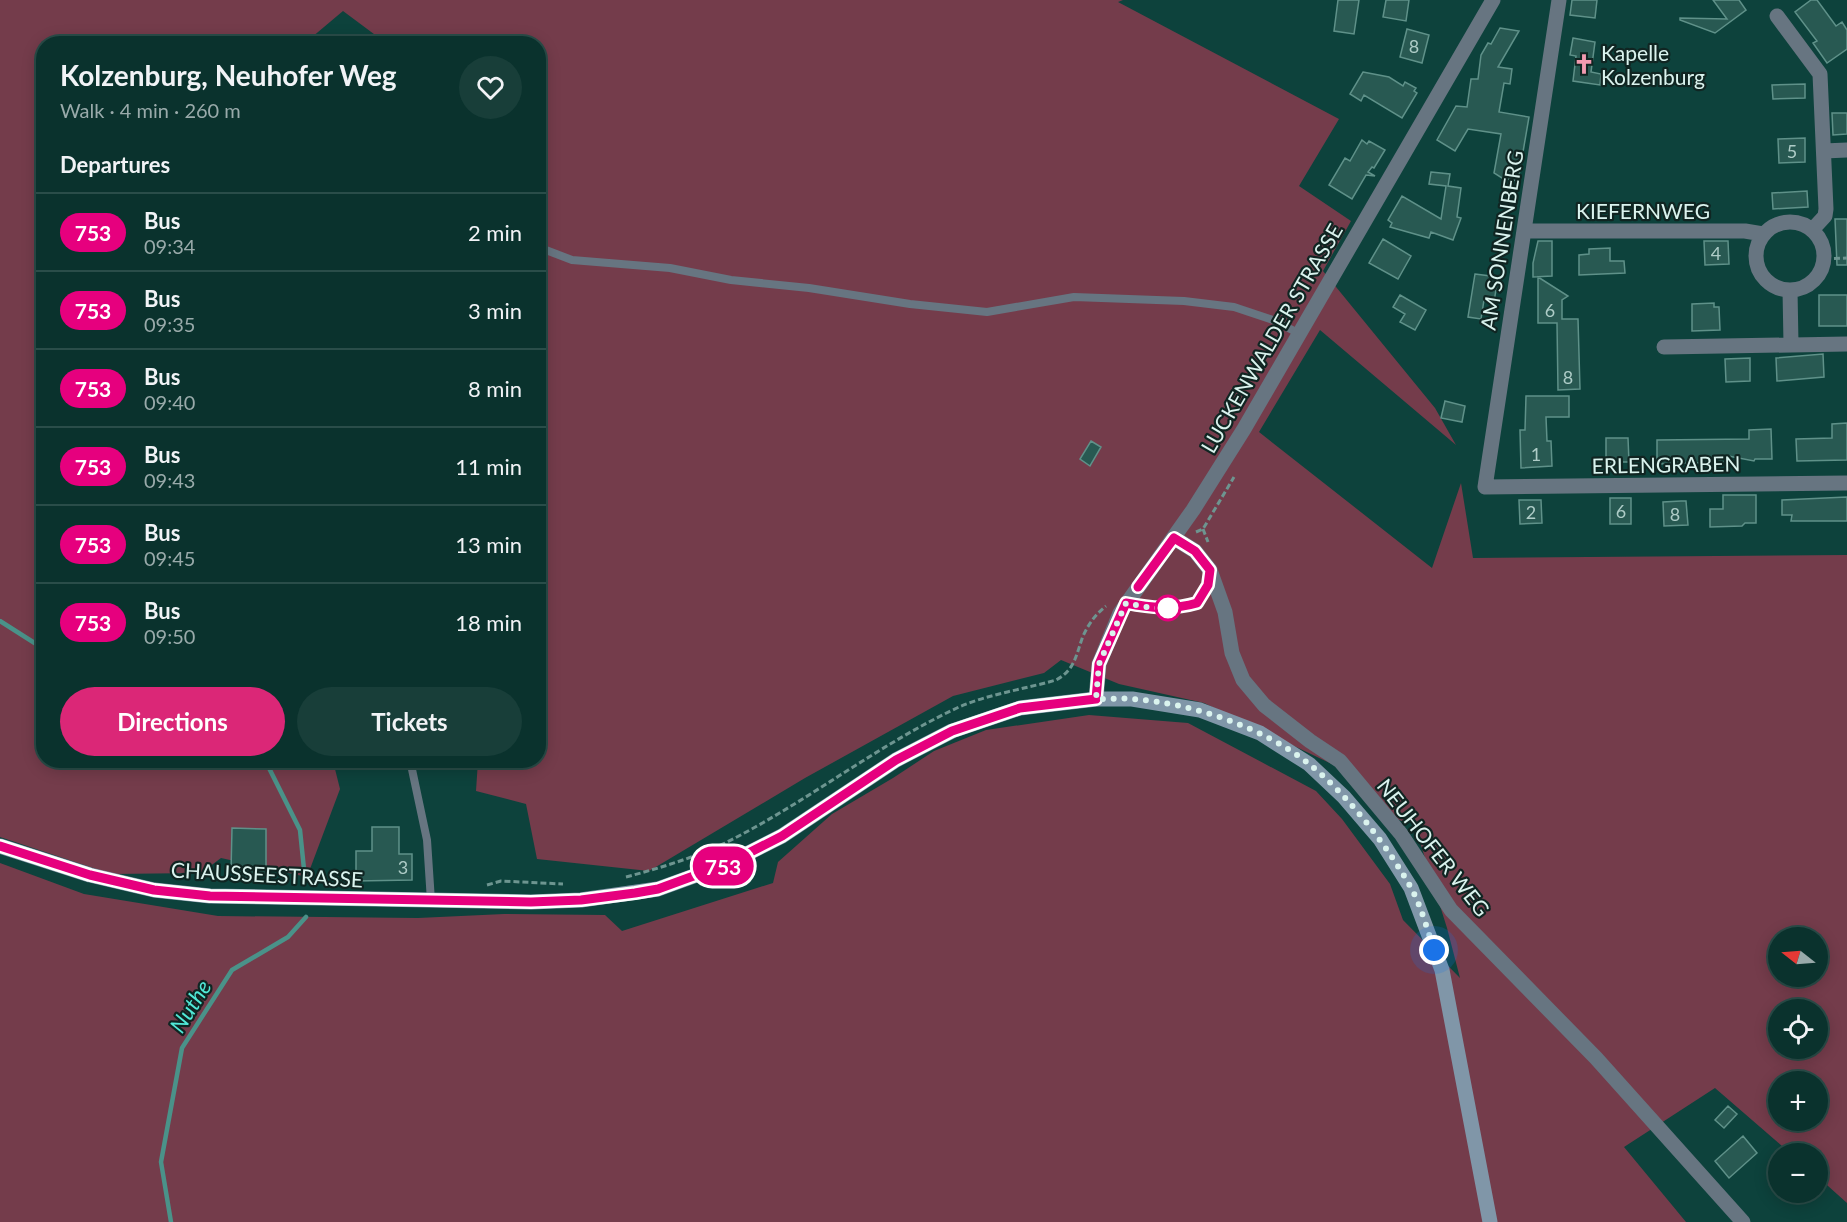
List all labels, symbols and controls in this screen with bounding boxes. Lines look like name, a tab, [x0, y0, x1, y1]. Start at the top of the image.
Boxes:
house number: 8	[1409, 35, 1419, 57]
place label: Kapelle Kolzenburg	[1601, 40, 1705, 89]
church icon: Kapelle Kolzenburg	[1572, 52, 1596, 76]
button: heart	[459, 56, 522, 119]
text: Kolzenburg, Neuhofer Weg	[60, 58, 397, 92]
text: Walk · 4 min · 260 m	[60, 98, 241, 122]
house number: 5	[1787, 140, 1797, 162]
street label: AM SONNENBERG	[1474, 148, 1528, 332]
text: Departures	[60, 151, 170, 178]
street label: KIEFERNWEG	[1576, 198, 1710, 223]
text: Bus	[144, 207, 180, 234]
text: 2 min	[468, 219, 522, 246]
street label: LUCKENWALDER STRASSE	[1195, 219, 1347, 457]
text: 753	[75, 220, 111, 245]
text: 09:34	[144, 234, 195, 258]
house number: 4	[1711, 242, 1721, 264]
text: Bus	[144, 285, 180, 312]
text: 3 min	[468, 297, 522, 324]
text: 753	[75, 298, 111, 323]
house number: 6	[1545, 299, 1555, 321]
text: 09:35	[144, 312, 195, 336]
text: Bus	[144, 363, 180, 390]
house number: 8	[1563, 366, 1573, 388]
text: 8 min	[468, 375, 522, 402]
text: 753	[75, 376, 111, 401]
text: 09:40	[144, 390, 195, 414]
text: Bus	[144, 441, 180, 468]
house number: 1	[1531, 443, 1541, 465]
street label: ERLENGRABEN	[1591, 450, 1741, 478]
text: 11 min	[455, 453, 522, 480]
text: 753	[75, 454, 111, 479]
text: 09:43	[144, 468, 195, 492]
house number: 6	[1616, 500, 1626, 522]
house number: 2	[1526, 501, 1536, 523]
house number: 8	[1670, 503, 1680, 525]
text: Bus	[144, 519, 180, 546]
text: 13 min	[455, 531, 522, 558]
text: 753	[75, 532, 111, 557]
text: 09:45	[144, 546, 195, 570]
unlabelled marker	[1155, 595, 1181, 621]
text: Bus	[144, 597, 180, 624]
text: 18 min	[455, 609, 522, 636]
text: 753	[75, 610, 111, 635]
text: 09:50	[144, 624, 195, 648]
button: Directions	[60, 687, 285, 756]
button: Tickets	[297, 687, 522, 756]
street label: NEUHOFER WEG	[1373, 773, 1495, 921]
line badge: 753	[688, 846, 758, 886]
text: 753	[705, 854, 741, 879]
street label: CHAUSSEESTRASSE	[170, 856, 364, 892]
house number: 3	[398, 856, 408, 878]
north arrow	[1768, 927, 1828, 987]
map controls	[1768, 927, 1828, 1203]
your location	[1419, 935, 1449, 965]
water label: Nuthe	[163, 975, 217, 1037]
button: locate	[1768, 999, 1828, 1059]
button: +	[1768, 1071, 1828, 1131]
button: −	[1768, 1143, 1828, 1203]

